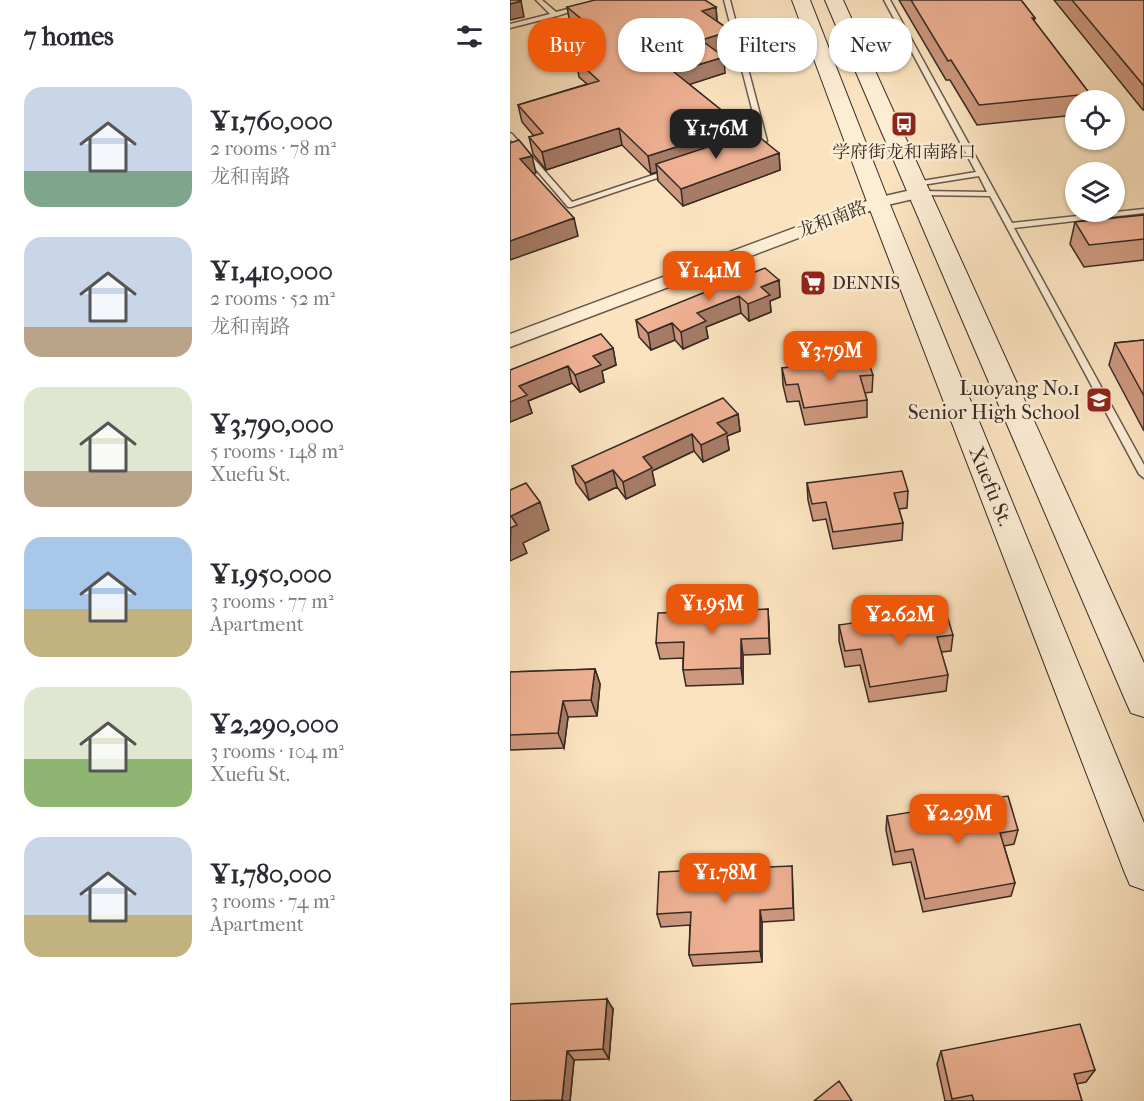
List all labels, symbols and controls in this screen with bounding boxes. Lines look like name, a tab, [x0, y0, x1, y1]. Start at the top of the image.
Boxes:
chip: Buy	[528, 18, 606, 72]
chip: Rent	[618, 18, 705, 72]
chip: Filters	[717, 18, 817, 72]
chip: New	[829, 18, 912, 72]
icon: filters	[453, 20, 486, 53]
text: 7 homes	[24, 21, 114, 52]
map controls	[1065, 90, 1125, 222]
button: locate	[1065, 90, 1125, 150]
text: ¥1,760,000	[210, 106, 333, 137]
pin: ¥1.76M	[667, 109, 765, 160]
bus stop icon: 学府街龙和南路口	[889, 109, 919, 139]
icon: home	[72, 111, 144, 183]
text: ¥1.76M	[684, 117, 748, 140]
text: 2 rooms · 78 m²	[210, 137, 336, 160]
place label: 学府街龙和南路口	[832, 142, 976, 163]
button: layers	[1065, 162, 1125, 222]
text: 龙和南路	[210, 165, 290, 188]
street label: 龙和南路	[795, 197, 870, 242]
pin: ¥1.41M	[660, 251, 758, 302]
text: ¥1,410,000	[210, 256, 333, 287]
text: ¥1.41M	[677, 259, 741, 282]
icon: home	[72, 261, 144, 333]
supermarket icon: DENNIS	[798, 268, 828, 298]
place label: DENNIS	[832, 273, 900, 294]
text: 2 rooms · 52 m²	[210, 287, 335, 310]
text: 龙和南路	[210, 315, 290, 338]
pin: ¥3.79M	[781, 331, 879, 382]
text: ¥3.79M	[798, 339, 862, 362]
place label: Luoyang No.1 Senior High School	[908, 376, 1080, 424]
school or university icon: Luoyang No.1 Senior High School	[1084, 385, 1114, 415]
text: ¥3,790,000	[210, 409, 334, 440]
icon: home	[72, 411, 144, 483]
text: 5 rooms · 148 m²	[210, 440, 344, 463]
street label: Xuefu St.	[964, 443, 1018, 529]
text: Xuefu St.	[210, 463, 290, 486]
text: ¥1,950,000	[210, 559, 332, 590]
icon: home	[72, 561, 144, 633]
pin: ¥1.95M	[663, 584, 761, 635]
text: 3 rooms · 77 m²	[210, 590, 334, 613]
text: ¥1.95M	[680, 592, 744, 615]
pin: ¥2.62M	[851, 595, 949, 646]
text: ¥2.62M	[865, 603, 935, 626]
text: Apartment	[210, 613, 304, 636]
text: ¥2,290,000	[210, 709, 339, 740]
icon: home	[72, 711, 144, 783]
text: 3 rooms · 104 m²	[210, 740, 344, 763]
text: Xuefu St.	[210, 763, 290, 786]
pin: ¥2.29M	[909, 794, 1007, 845]
text: ¥2.29M	[924, 802, 992, 825]
pin: ¥1.78M	[676, 853, 774, 904]
text: ¥1,780,000	[210, 859, 332, 890]
icon: home	[72, 861, 144, 933]
text: ¥1.78M	[693, 861, 757, 884]
text: 3 rooms · 74 m²	[210, 890, 335, 913]
text: Apartment	[210, 913, 304, 936]

